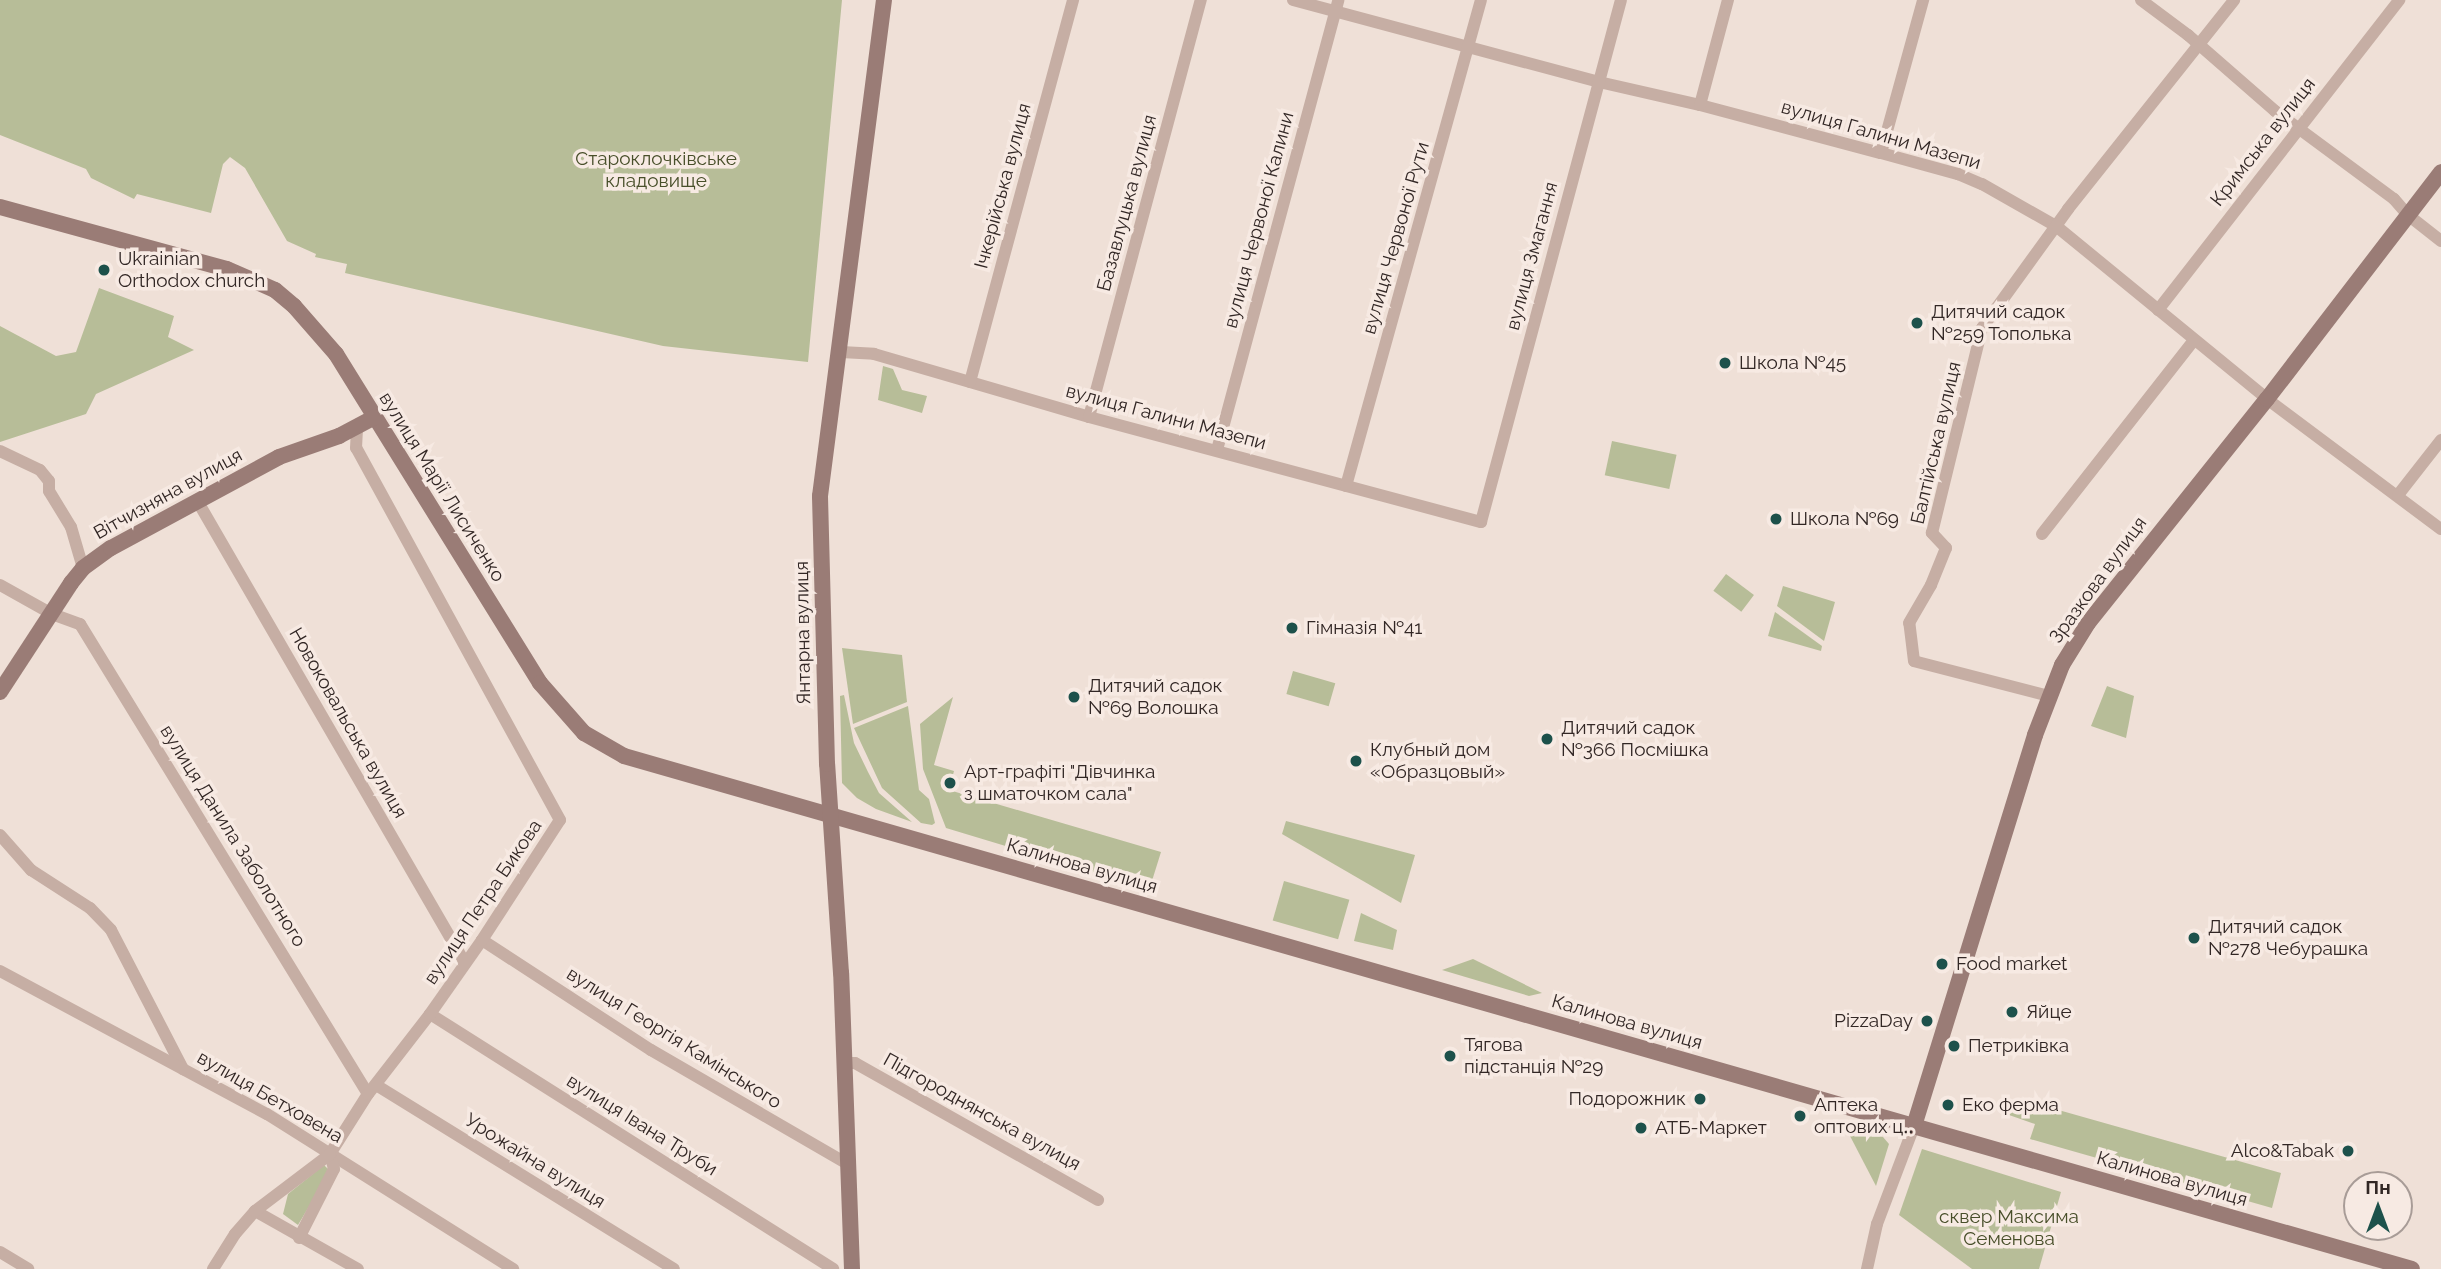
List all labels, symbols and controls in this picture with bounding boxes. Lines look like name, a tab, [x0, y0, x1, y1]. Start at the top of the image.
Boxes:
street label: Кримська вулиця	[2206, 73, 2320, 211]
street label: вулиця Галини Мазепи	[1779, 96, 1983, 174]
street label: Ічкерійська вулиця	[970, 101, 1036, 271]
street label: вулиця Червоної Калини	[1219, 109, 1299, 331]
street label: Базавлуцька вулиця	[1092, 112, 1162, 294]
street label: вулиця Червоної Рути	[1358, 139, 1434, 337]
park label: Староклочківське кладовище	[575, 148, 737, 192]
street label: вулиця Змагання	[1501, 179, 1563, 333]
place label: Ukrainian Orthodox church	[118, 248, 265, 292]
marker: Ukrainian Orthodox church	[96, 262, 112, 278]
place label: Дитячий садок №259 Тополька	[1931, 301, 2072, 345]
marker: Дитячий садок №259 Тополька	[1909, 315, 1925, 331]
place label: Школа №45	[1739, 352, 1846, 374]
marker: Школа №45	[1717, 355, 1733, 371]
street label: Балтійська вулиця	[1906, 359, 1966, 527]
street label: вулиця Галини Мазепи	[1063, 379, 1269, 455]
street label: вулиця Марії Лисиченко	[374, 388, 510, 586]
street label: Вітчизняна вулиця	[90, 444, 246, 544]
place label: Школа №69	[1790, 508, 1899, 530]
marker: Школа №69	[1768, 511, 1784, 527]
street label: Зразкова вулиця	[2045, 512, 2151, 648]
street label: Янтарна вулиця	[790, 561, 816, 705]
place label: Гімназія №41	[1306, 617, 1422, 639]
marker: Гімназія №41	[1284, 620, 1300, 636]
street label: Новоковальська вулиця	[284, 624, 412, 822]
place label: Дитячий садок №69 Волошка	[1088, 675, 1222, 719]
marker: Дитячий садок №69 Волошка	[1066, 689, 1082, 705]
place label: Дитячий садок №366 Посмішка	[1561, 717, 1709, 761]
street label: вулиця Данила Заболотного	[155, 721, 311, 951]
marker: Дитячий садок №366 Посмішка	[1539, 731, 1555, 747]
place label: Клубный дом «Образцовый»	[1370, 739, 1505, 783]
marker: Клубный дом «Образцовый»	[1348, 753, 1364, 769]
place label: Арт-графіті "Дівчинка з шматочком сала"	[964, 761, 1156, 805]
marker: Арт-графіті "Дівчинка з шматочком сала"	[942, 775, 958, 791]
street label: вулиця Петра Бикова	[419, 815, 547, 989]
street label: Калинова вулиця	[1004, 834, 1160, 898]
place label: Дитячий садок №278 Чебурашка	[2208, 916, 2368, 960]
marker: Дитячий садок №278 Чебурашка	[2186, 930, 2202, 946]
place label: Food market	[1956, 953, 2067, 975]
marker: Food market	[1934, 956, 1950, 972]
street label: вулиця Георгія Камінського	[562, 962, 786, 1114]
street label: Калинова вулиця	[1549, 990, 1705, 1054]
place label: Яйце	[2026, 1001, 2072, 1023]
marker: Яйце	[2004, 1004, 2020, 1020]
place label: PizzaDay	[1834, 1010, 1913, 1032]
marker: PizzaDay	[1919, 1013, 1935, 1029]
place label: Тягова пiдстанцiя №29	[1464, 1034, 1603, 1078]
place label: Петриківка	[1968, 1035, 2069, 1057]
marker: Петриківка	[1946, 1038, 1962, 1054]
street label: вулиця Бетховена	[193, 1046, 347, 1148]
street label: Підгороднянська вулиця	[879, 1048, 1085, 1176]
marker: Тягова пiдстанцiя №29	[1442, 1048, 1458, 1064]
street label: вулиця Івана Труби	[562, 1069, 722, 1181]
place label: Подорожник	[1569, 1088, 1686, 1110]
marker: Подорожник	[1692, 1091, 1708, 1107]
place label: Аптека оптових ц‥	[1814, 1094, 1914, 1138]
place label: Еко ферма	[1962, 1094, 2059, 1116]
marker: Еко ферма	[1940, 1097, 1956, 1113]
marker: Аптека оптових ц‥	[1792, 1108, 1808, 1124]
street label: Урожайна вулиця	[461, 1109, 609, 1213]
place label: АТБ-Маркет	[1655, 1117, 1767, 1139]
marker: АТБ-Маркет	[1633, 1120, 1649, 1136]
place label: Alco&Tabak	[2231, 1140, 2334, 1162]
marker: Alco&Tabak	[2340, 1143, 2356, 1159]
street label: Калинова вулиця	[2094, 1147, 2250, 1211]
north arrow	[2343, 1171, 2413, 1241]
text: Пн	[2365, 1176, 2391, 1198]
park label: сквер Максима Семенова	[1939, 1206, 2079, 1250]

